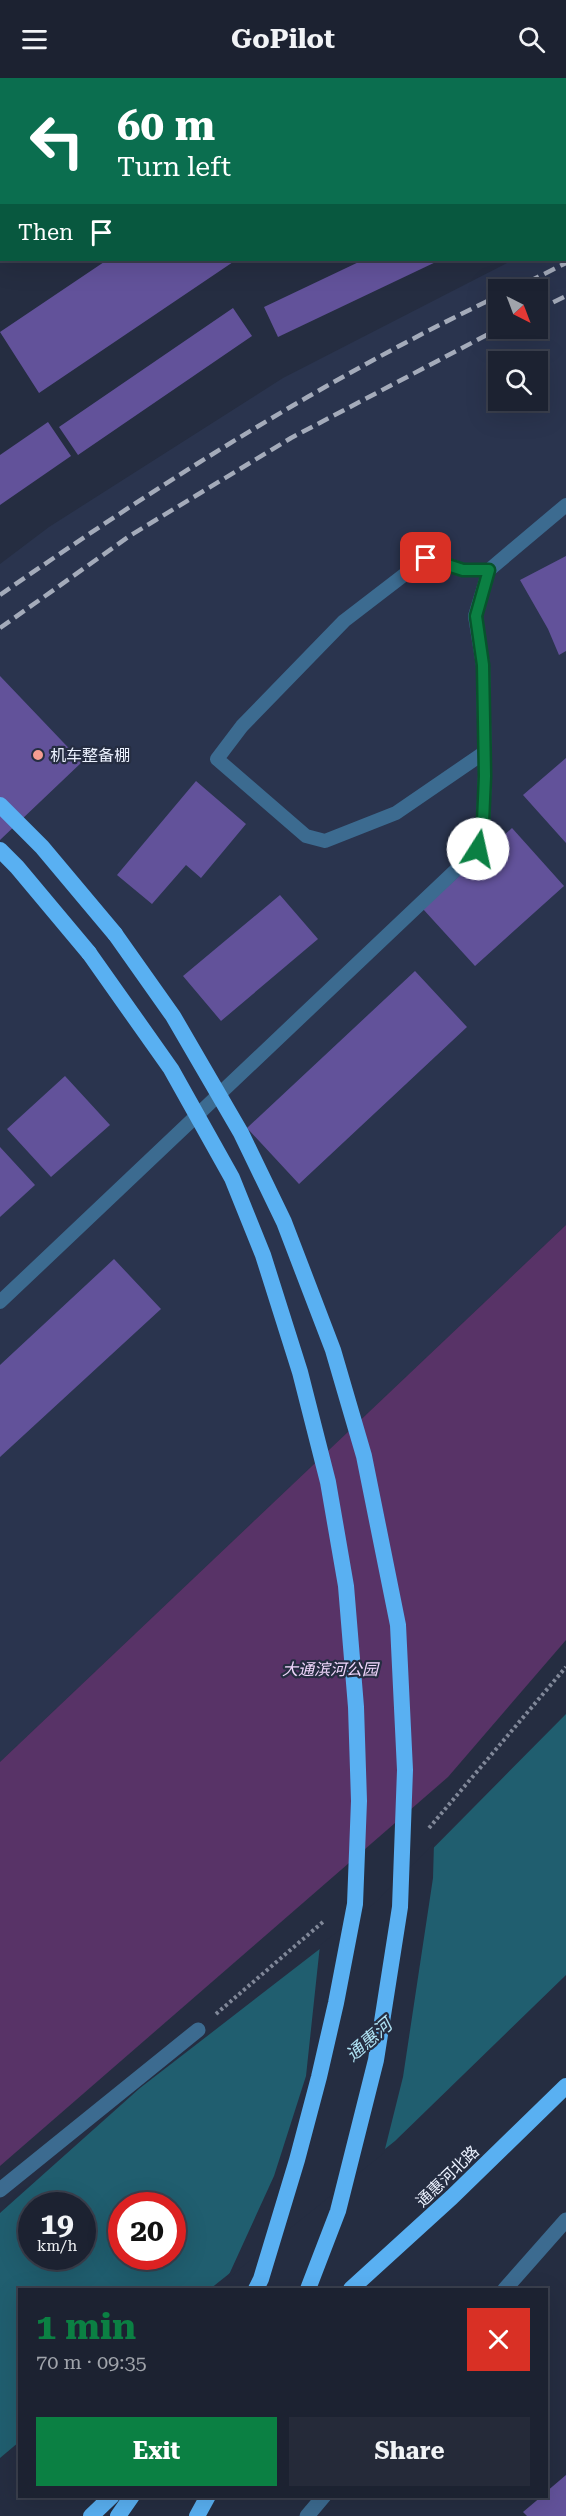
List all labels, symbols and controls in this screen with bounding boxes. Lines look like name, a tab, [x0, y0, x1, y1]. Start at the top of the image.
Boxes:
icon: menu	[18, 23, 51, 56]
text: GoPilot	[231, 23, 335, 55]
icon: search	[515, 23, 548, 56]
text: 60 m	[117, 101, 215, 150]
icon: left	[18, 102, 96, 180]
text: Turn left	[117, 151, 231, 183]
icon: arrive	[85, 216, 118, 249]
text: Then	[18, 220, 73, 245]
north arrow	[488, 279, 548, 339]
map controls	[488, 279, 548, 411]
button: search	[488, 351, 548, 411]
pin	[400, 532, 451, 583]
icon: arrive	[409, 541, 442, 574]
place label: 机车整备棚	[50, 746, 130, 765]
marker: 机车整备棚	[31, 748, 45, 762]
position arrow	[446, 817, 510, 881]
park label: 大通滨河公园	[282, 1660, 380, 1679]
water label: 通惠河	[341, 2012, 398, 2065]
street label: 通惠河北路	[412, 2142, 483, 2211]
speed limit sign: 20	[108, 2192, 186, 2270]
text: 19	[40, 2206, 74, 2241]
text: km/h	[37, 2237, 77, 2255]
text: 1 min	[36, 2306, 136, 2348]
button: close	[467, 2308, 530, 2371]
text: 70 m · 09:35	[36, 2350, 147, 2374]
button: Exit	[36, 2417, 277, 2486]
button: Share	[289, 2417, 530, 2486]

